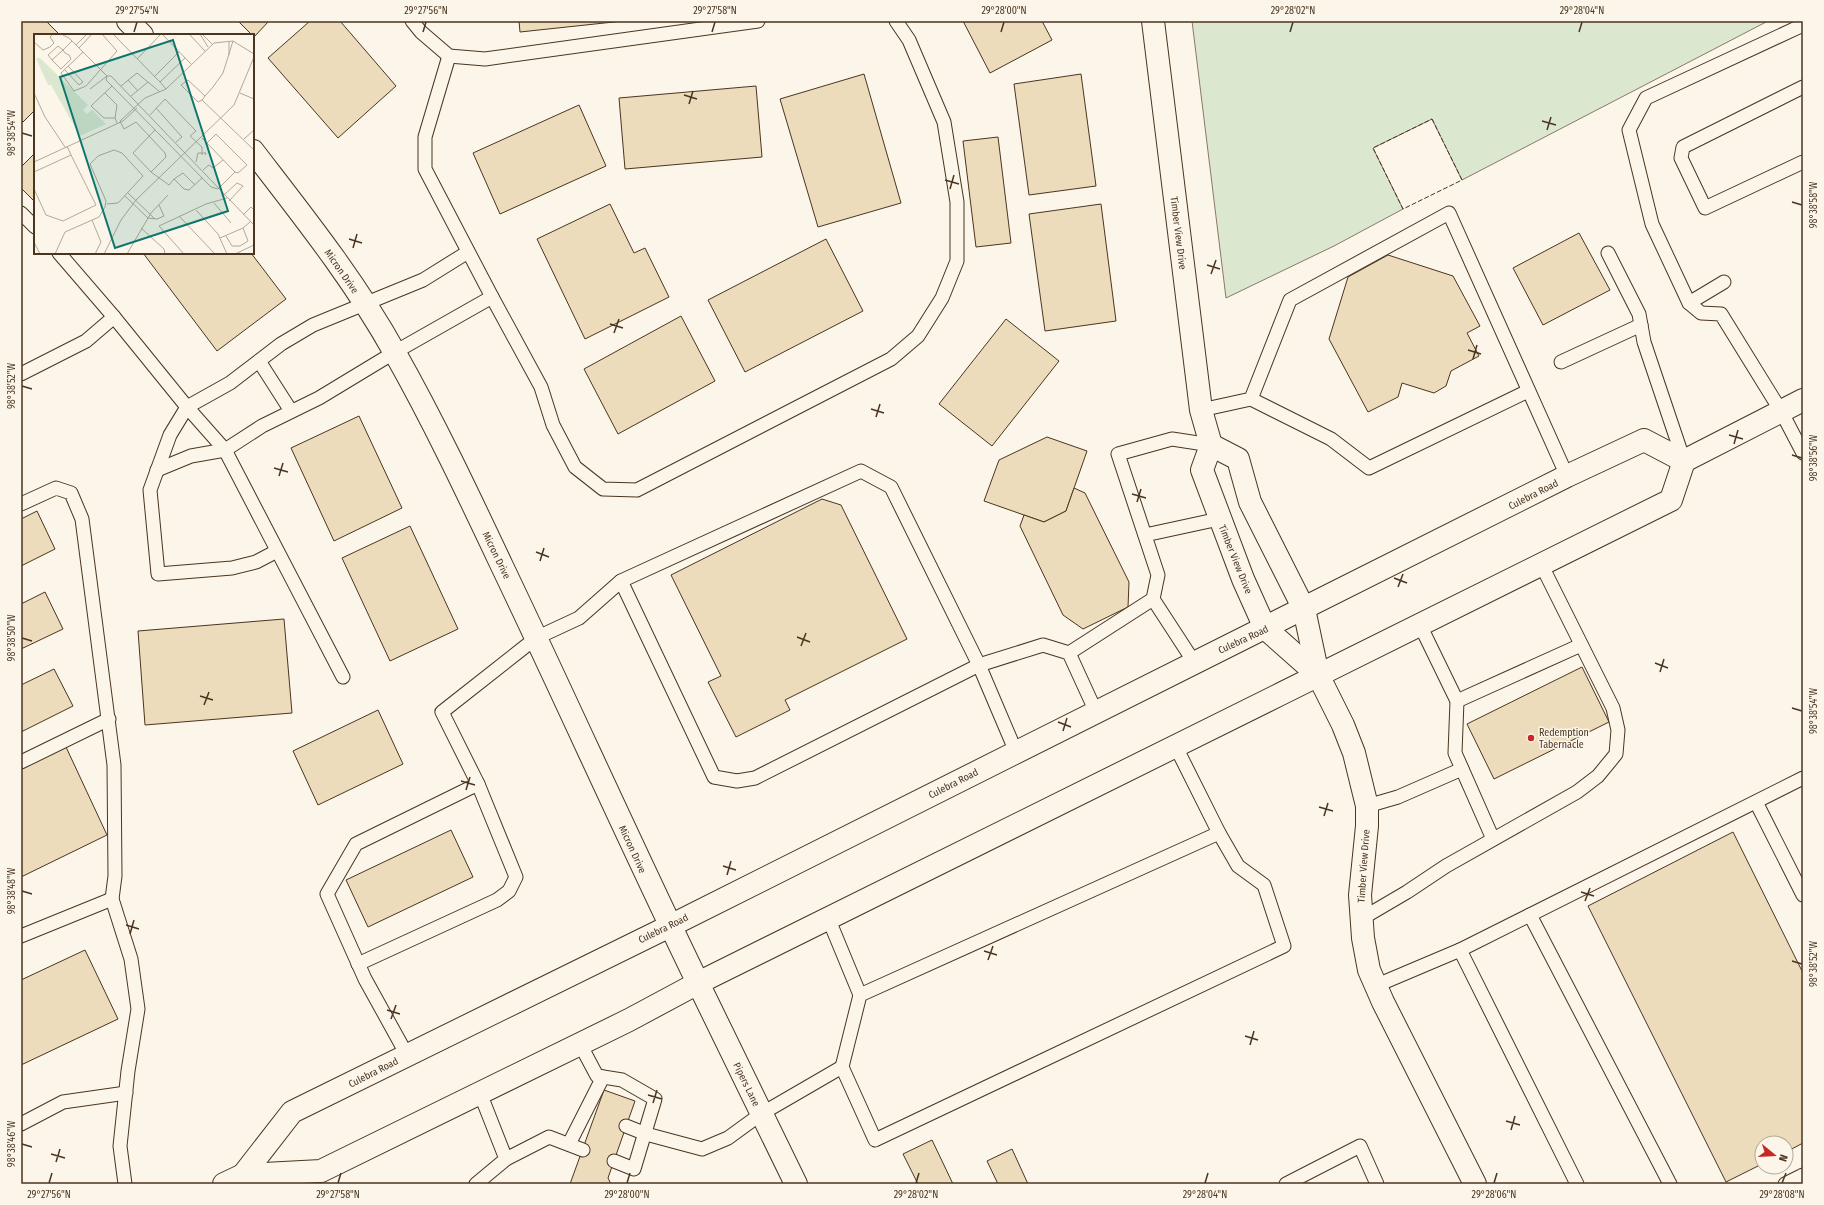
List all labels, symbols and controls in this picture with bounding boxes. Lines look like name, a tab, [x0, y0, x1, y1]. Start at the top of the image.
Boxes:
text: 29°27'54"N	[115, 5, 159, 17]
text: 29°27'56"N	[404, 5, 448, 17]
text: 29°27'58"N	[693, 5, 737, 17]
text: 29°28'00"N	[981, 5, 1027, 17]
text: 29°28'02"N	[1271, 5, 1315, 17]
text: 29°28'04"N	[1560, 5, 1604, 17]
inset map	[34, 34, 254, 254]
text: 98°38'54"W	[6, 109, 18, 156]
text: 98°38'58"W	[1808, 181, 1820, 228]
street label: Timber View Drive	[1168, 196, 1188, 270]
street label: Micron Drive	[322, 247, 361, 296]
text: 98°38'52"W	[6, 362, 18, 409]
text: 98°38'56"W	[1808, 434, 1820, 481]
street label: Culebra Road	[1507, 477, 1560, 513]
street label: Timber View Drive	[1216, 523, 1254, 596]
street label: Micron Drive	[479, 530, 513, 581]
text: 98°38'50"W	[6, 614, 18, 661]
street label: Culebra Road	[1216, 623, 1270, 657]
text: 98°38'54"W	[1808, 687, 1820, 734]
place label: Redemption Tabernacle	[1539, 727, 1589, 751]
marker: Redemption Tabernacle	[1526, 733, 1536, 743]
street label: Culebra Road	[927, 766, 980, 802]
street label: Micron Drive	[616, 824, 648, 875]
street label: Timber View Drive	[1355, 829, 1373, 903]
text: 98°38'48"W	[6, 867, 18, 914]
street label: Culebra Road	[636, 912, 690, 946]
text: 98°38'52"W	[1808, 940, 1820, 987]
street label: Culebra Road	[347, 1055, 400, 1091]
street label: Pipers Lane	[730, 1060, 762, 1108]
text: 98°38'46"W	[6, 1120, 18, 1167]
north arrow	[1754, 1135, 1794, 1175]
text: N	[1776, 1153, 1790, 1163]
text: 29°27'56"N	[27, 1189, 71, 1201]
text: 29°27'58"N	[316, 1189, 360, 1201]
text: 29°28'00"N	[604, 1189, 650, 1201]
text: 29°28'02"N	[894, 1189, 938, 1201]
text: 29°28'04"N	[1183, 1189, 1227, 1201]
text: 29°28'06"N	[1472, 1189, 1516, 1201]
text: 29°28'08"N	[1760, 1189, 1804, 1201]

